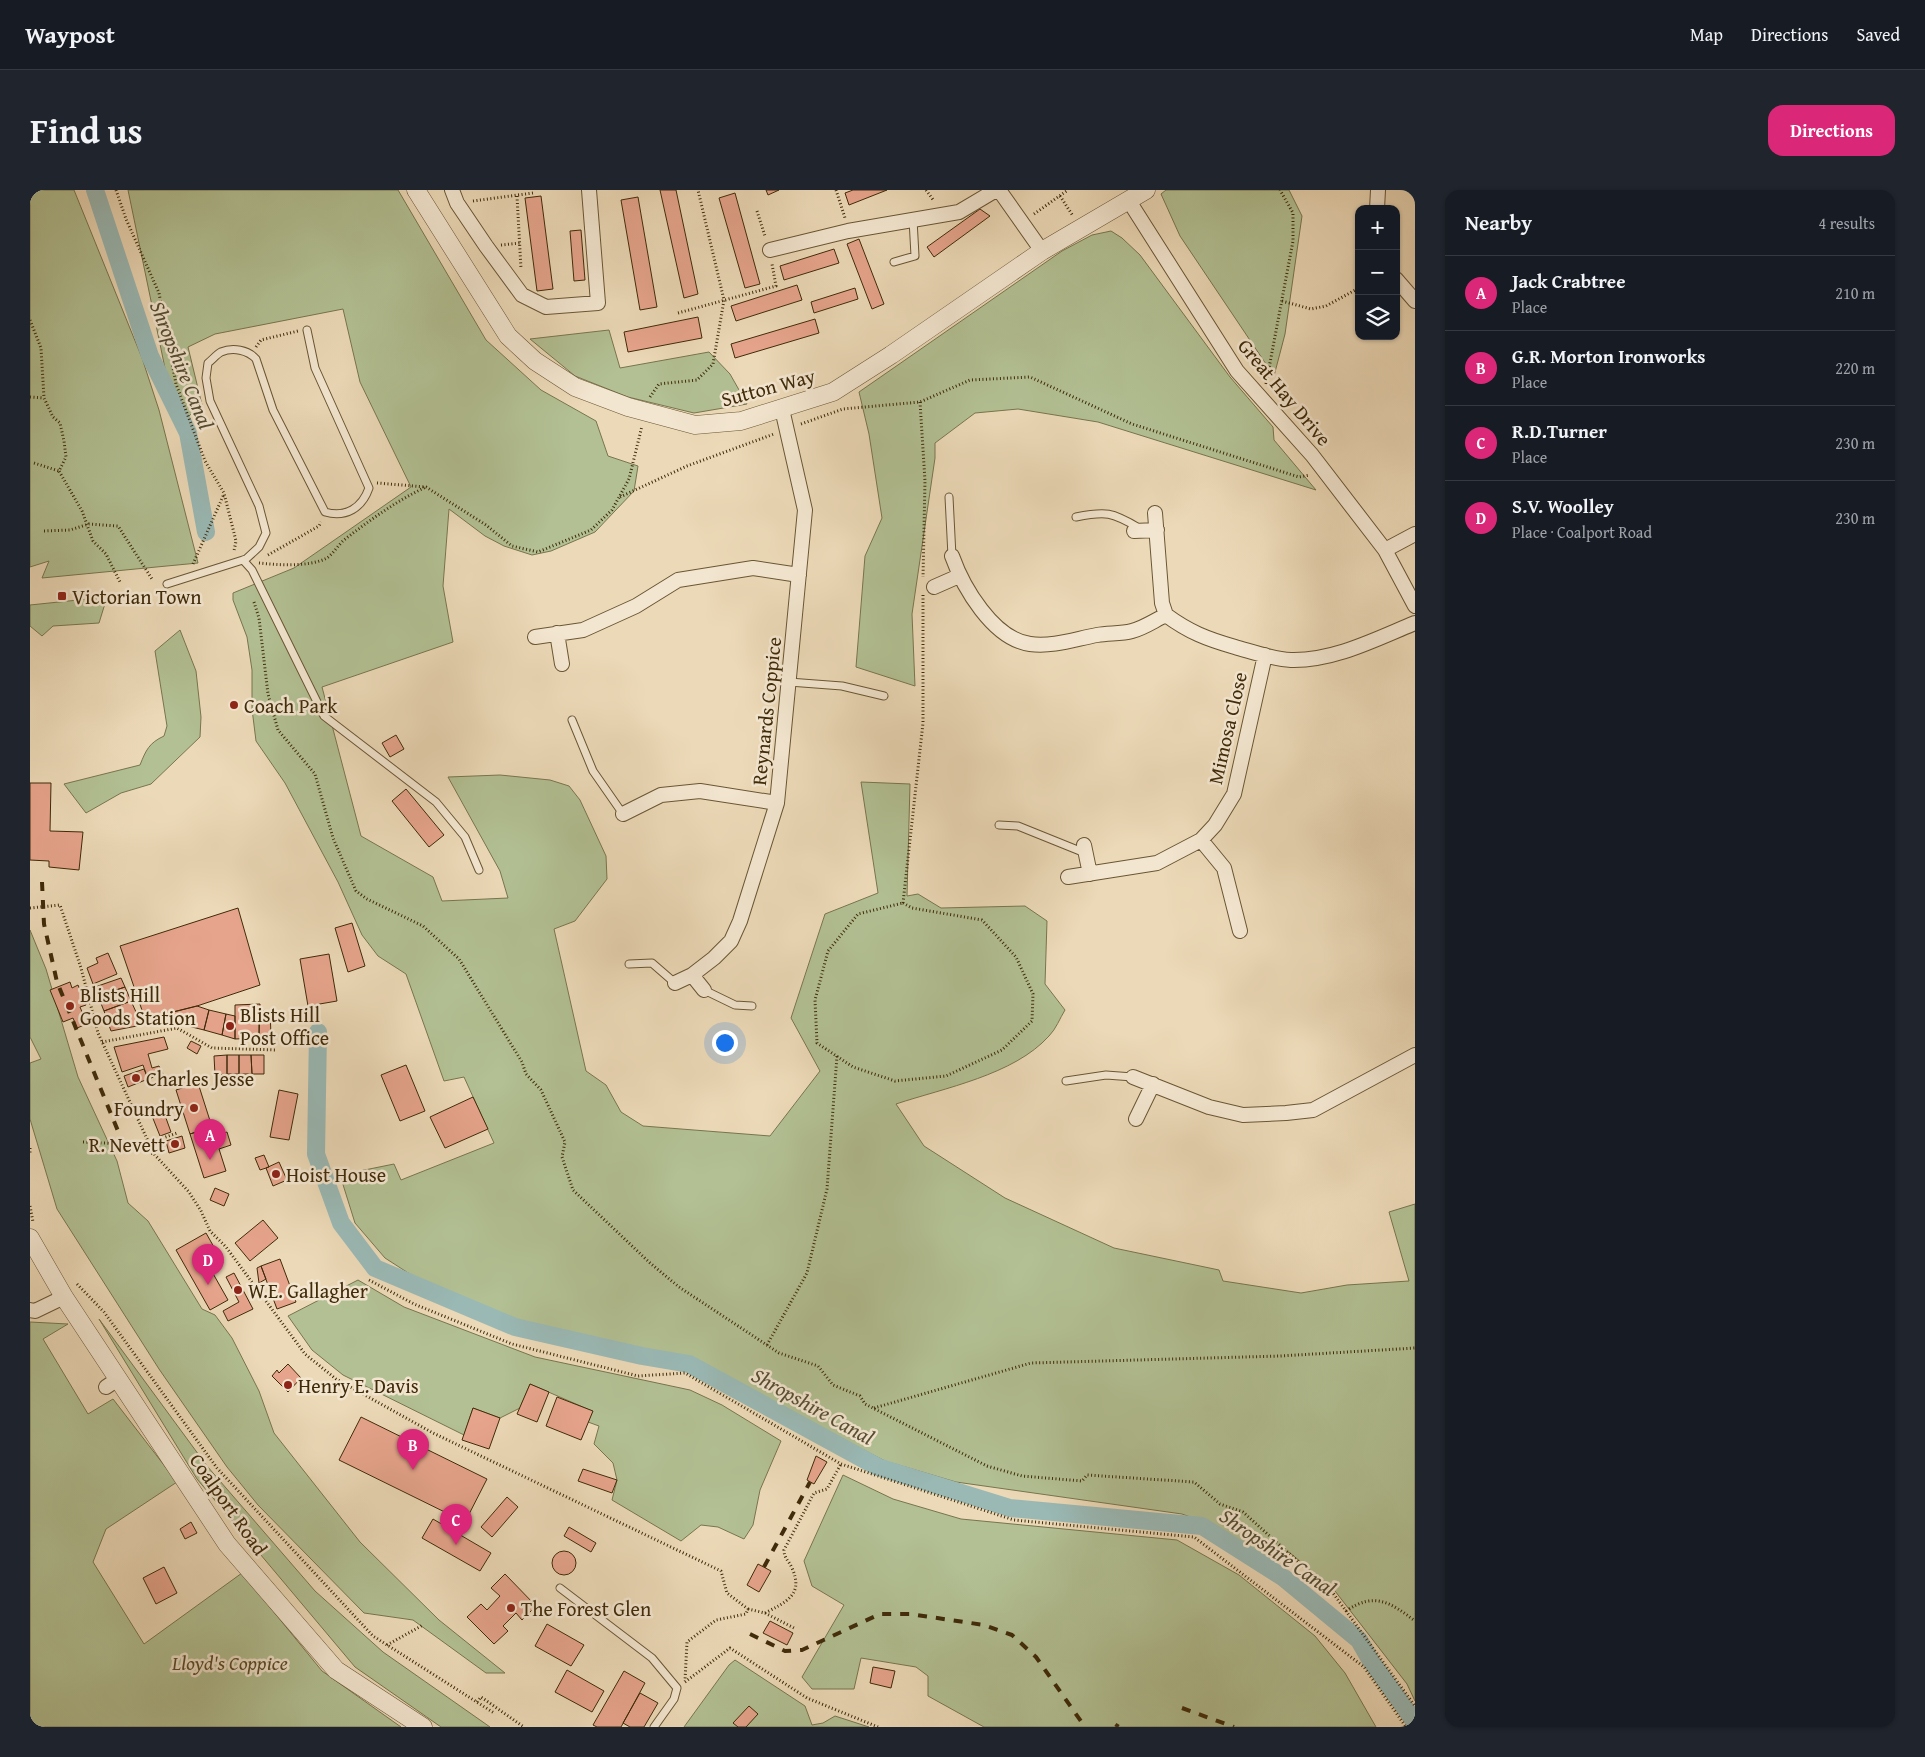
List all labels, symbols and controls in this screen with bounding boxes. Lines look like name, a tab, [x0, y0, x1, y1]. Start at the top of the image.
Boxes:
text: Waypost	[25, 17, 115, 52]
text: Map	[1690, 21, 1723, 48]
text: Directions	[1751, 21, 1828, 48]
text: Saved	[1856, 21, 1900, 48]
text: Find us	[30, 105, 143, 156]
button: Directions	[1768, 105, 1895, 156]
map controls	[1355, 205, 1400, 340]
button: +	[1355, 205, 1400, 250]
text: Nearby	[1465, 207, 1532, 238]
text: 4 results	[1818, 211, 1875, 235]
button: −	[1355, 250, 1400, 295]
text: Jack Crabtree	[1512, 267, 1625, 295]
text: A	[1476, 281, 1486, 305]
text: 210 m	[1835, 281, 1875, 305]
button: layers	[1355, 295, 1400, 340]
text: Place	[1512, 295, 1547, 319]
water label: Shropshire Canal	[142, 296, 222, 434]
street label: Great Hay Drive	[1231, 332, 1339, 452]
text: G.R. Morton Ironworks	[1512, 342, 1706, 370]
text: B	[1476, 356, 1486, 380]
text: 220 m	[1835, 356, 1875, 380]
street label: Sutton Way	[718, 361, 818, 413]
text: Place	[1512, 370, 1547, 394]
text: R.D.Turner	[1512, 417, 1607, 445]
text: C	[1476, 431, 1486, 455]
text: 230 m	[1835, 431, 1875, 455]
text: Place	[1512, 445, 1547, 469]
text: S.V. Woolley	[1512, 492, 1614, 520]
text: D	[1476, 506, 1486, 530]
text: 230 m	[1835, 506, 1875, 530]
text: Place · Coalport Road	[1512, 520, 1652, 544]
place label: Victorian Town	[72, 582, 202, 611]
marker: Victorian Town	[56, 590, 68, 602]
street label: Reynards Coppice	[744, 635, 788, 787]
street label: Mimosa Close	[1200, 669, 1254, 787]
place label: Coach Park	[244, 691, 338, 720]
marker: Coach Park	[228, 699, 240, 711]
place label: Blists Hill Goods Station	[80, 980, 196, 1032]
marker: Blists Hill Goods Station	[64, 1000, 76, 1012]
place label: Blists Hill Post Office	[240, 1000, 329, 1052]
marker: Blists Hill Post Office	[224, 1020, 236, 1032]
your location	[712, 1030, 738, 1056]
place label: Charles Jesse	[146, 1064, 254, 1093]
marker: Charles Jesse	[130, 1072, 142, 1084]
place label: Foundry	[114, 1094, 184, 1123]
marker: Foundry	[188, 1102, 200, 1114]
pin: A	[194, 1119, 226, 1160]
place label: R. Nevett	[89, 1130, 165, 1159]
marker: R. Nevett	[169, 1138, 181, 1150]
place label: Hoist House	[286, 1160, 386, 1189]
marker: Hoist House	[270, 1168, 282, 1180]
pin: D	[192, 1244, 224, 1285]
place label: W.E. Gallagher	[248, 1276, 368, 1305]
marker: W.E. Gallagher	[232, 1284, 244, 1296]
water label: Shropshire Canal	[746, 1360, 880, 1452]
place label: Henry E. Davis	[298, 1371, 419, 1400]
marker: Henry E. Davis	[282, 1379, 294, 1391]
pin: B	[397, 1429, 429, 1470]
street label: Coalport Road	[183, 1447, 275, 1561]
water label: Shropshire Canal	[1213, 1500, 1343, 1604]
pin: C	[440, 1504, 472, 1545]
place label: The Forest Glen	[521, 1594, 651, 1623]
marker: The Forest Glen	[505, 1602, 517, 1614]
park label: Lloyd's Coppice	[171, 1648, 288, 1677]

